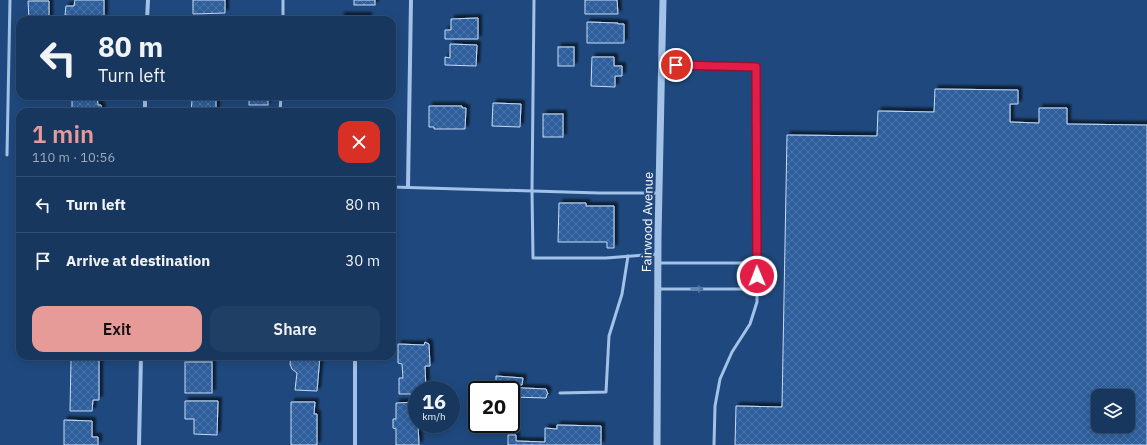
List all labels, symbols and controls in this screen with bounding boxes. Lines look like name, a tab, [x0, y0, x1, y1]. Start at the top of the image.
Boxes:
text: 80 m	[98, 28, 163, 65]
icon: left	[32, 32, 84, 84]
pin	[659, 48, 693, 82]
icon: arrive	[665, 54, 687, 76]
text: Turn left	[98, 64, 166, 87]
text: 1 min	[32, 118, 94, 150]
button: close	[338, 121, 380, 163]
text: 110 m · 10:56	[32, 149, 115, 166]
street label: Fairwood Avenue	[638, 172, 657, 272]
icon: left	[32, 194, 54, 216]
text: Turn left	[66, 195, 126, 214]
text: 80 m	[345, 195, 380, 214]
icon: arrive	[32, 250, 54, 272]
text: Arrive at destination	[66, 251, 210, 270]
text: 30 m	[345, 251, 380, 270]
position arrow	[736, 255, 778, 297]
one-way arrow	[690, 285, 703, 293]
button: Exit	[32, 306, 202, 352]
button: Share	[210, 306, 380, 352]
speed limit sign: 20	[468, 381, 520, 433]
text: 16	[422, 388, 446, 415]
map controls	[1091, 389, 1135, 433]
button: layers	[1091, 389, 1135, 433]
text: km/h	[422, 410, 446, 423]

